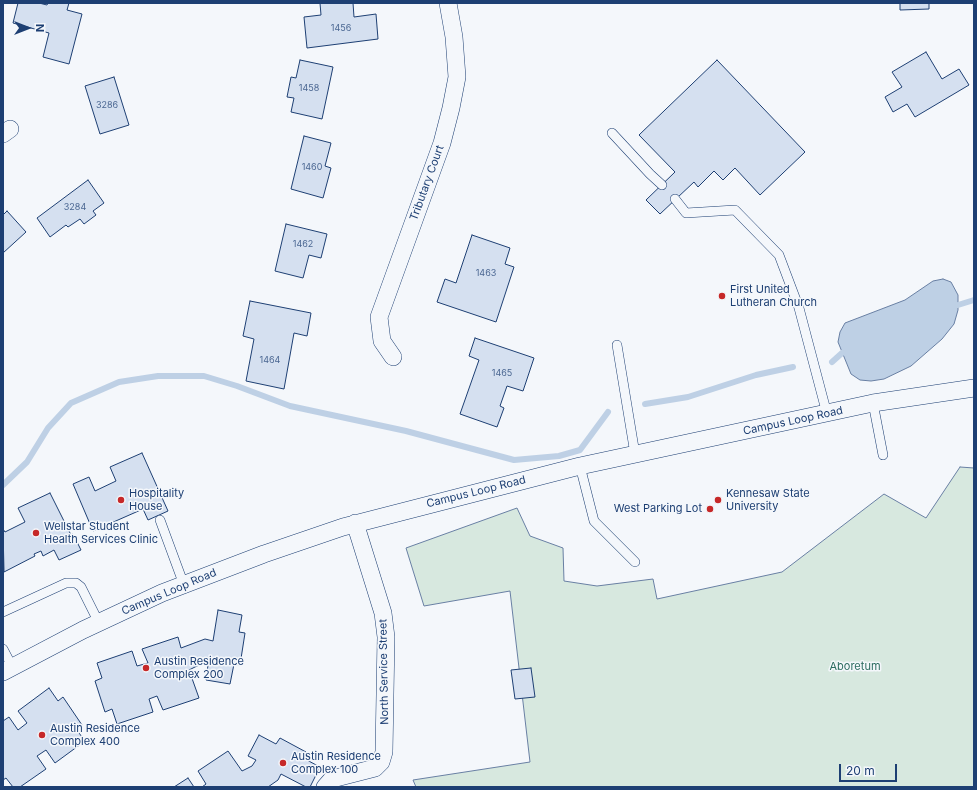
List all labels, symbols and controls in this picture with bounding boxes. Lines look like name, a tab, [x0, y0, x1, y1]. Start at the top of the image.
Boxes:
north arrow	[8, 8, 48, 48]
house number: 1456	[331, 23, 351, 33]
text: N	[33, 24, 47, 32]
house number: 1458	[299, 83, 319, 93]
house number: 3286	[96, 100, 118, 110]
street label: Tributary Court	[407, 144, 447, 222]
house number: 1460	[302, 162, 322, 172]
house number: 3284	[64, 202, 86, 212]
house number: 1462	[293, 239, 313, 249]
house number: 1463	[476, 268, 496, 278]
place label: First United Lutheran Church	[730, 283, 817, 309]
marker: First United Lutheran Church	[717, 291, 727, 301]
house number: 1464	[260, 355, 280, 365]
house number: 1465	[492, 368, 512, 378]
street label: Campus Loop Road	[742, 404, 844, 438]
street label: Campus Loop Road	[425, 473, 527, 511]
place label: Hospitality House	[129, 487, 184, 513]
place label: Kennesaw State University	[726, 487, 810, 513]
marker: Hospitality House	[116, 495, 126, 505]
marker: Kennesaw State University	[713, 495, 723, 505]
place label: West Parking Lot	[614, 502, 702, 516]
marker: West Parking Lot	[705, 504, 715, 514]
place label: Wellstar Student Health Services Clinic	[44, 520, 158, 546]
marker: Wellstar Student Health Services Clinic	[31, 528, 41, 538]
street label: Campus Loop Road	[120, 566, 218, 618]
street label: North Service Street	[376, 619, 392, 725]
place label: Austin Residence Complex 200	[154, 655, 244, 681]
park label: Aboretum	[829, 660, 881, 674]
marker: Austin Residence Complex 200	[141, 663, 151, 673]
place label: Austin Residence Complex 400	[50, 722, 140, 748]
marker: Austin Residence Complex 400	[37, 730, 47, 740]
place label: Austin Residence Complex 100	[291, 750, 381, 776]
scale bar	[841, 756, 899, 782]
marker: Austin Residence Complex 100	[278, 758, 288, 768]
text: 20 m	[846, 763, 875, 778]

